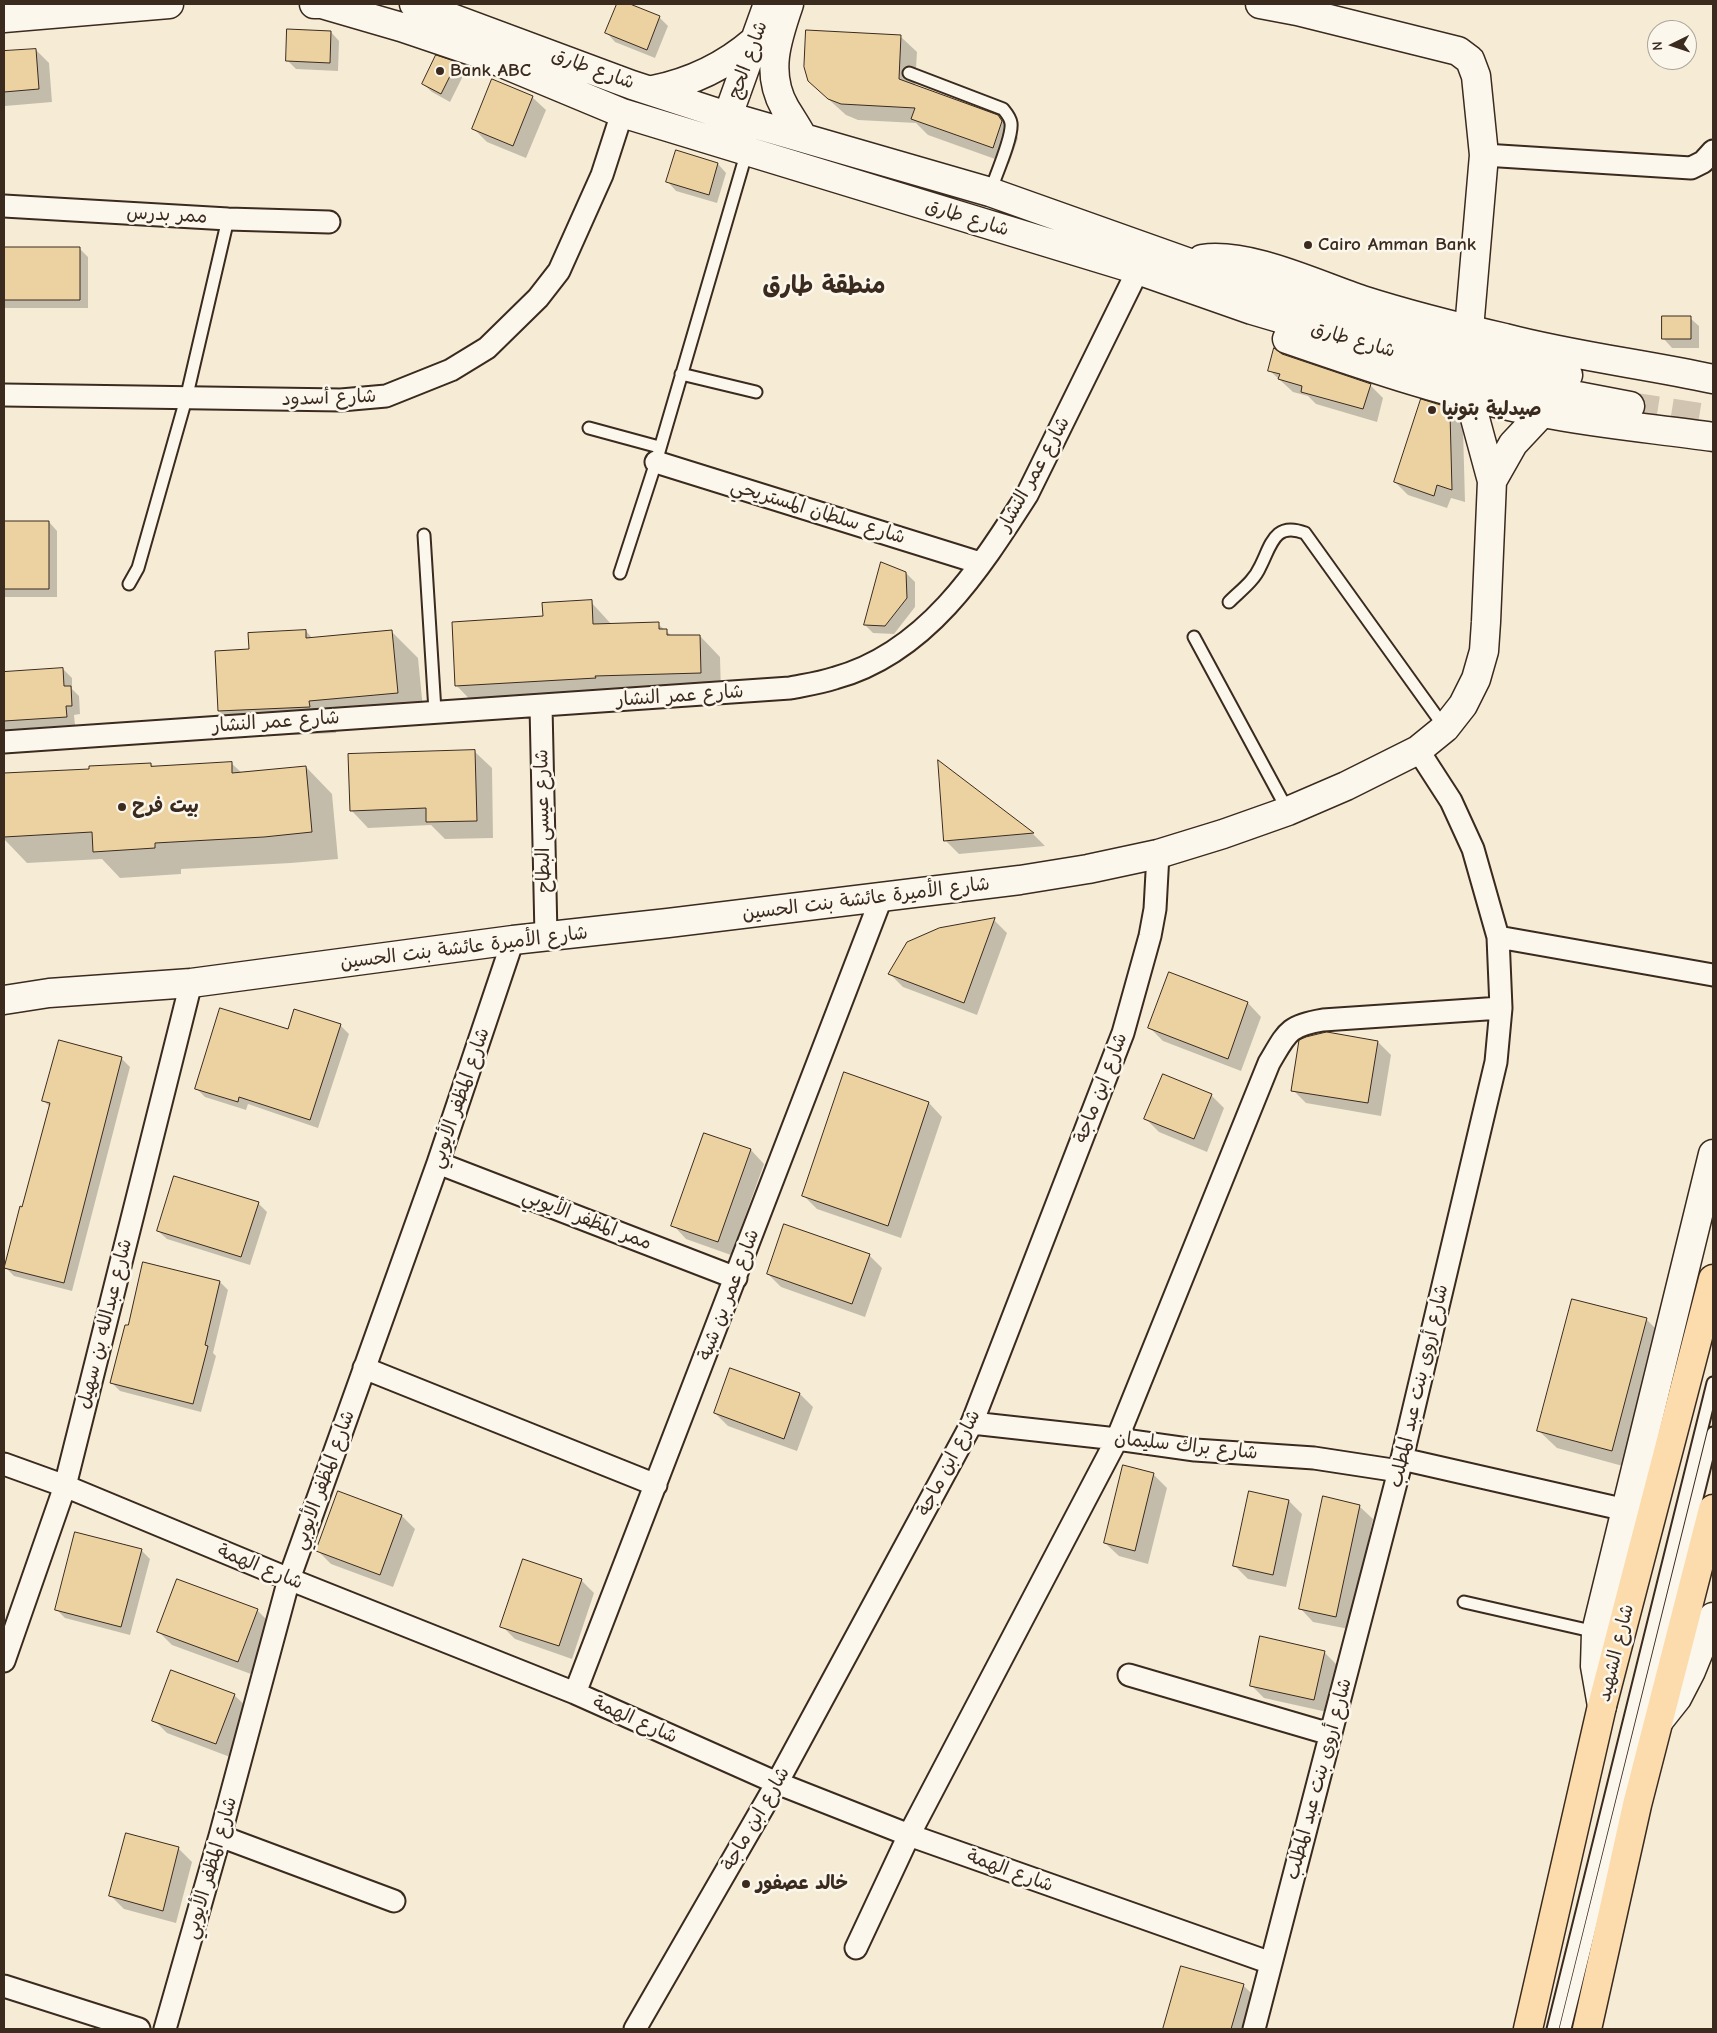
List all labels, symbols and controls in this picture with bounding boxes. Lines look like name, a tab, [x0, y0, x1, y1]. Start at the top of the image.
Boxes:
street label: شارع الحج	[723, 18, 773, 102]
north arrow	[1647, 20, 1697, 70]
text: N	[1649, 41, 1666, 51]
street label: شارع طارق	[549, 44, 637, 94]
place label: Bank ABC	[450, 60, 531, 82]
marker: Bank ABC	[434, 65, 446, 77]
street label: شارع طارق	[922, 194, 1012, 242]
street label: ممر بدرس	[126, 201, 208, 229]
place label: Cairo Amman Bank	[1318, 234, 1476, 256]
marker: Cairo Amman Bank	[1302, 239, 1314, 251]
district label: منطقة طارق	[763, 272, 885, 300]
street label: شارع طارق	[1308, 317, 1398, 363]
street label: شارع أسدود	[281, 385, 377, 411]
place label: صيدلية بتونيا	[1442, 399, 1542, 421]
marker: صيدلية بتونيا	[1426, 404, 1438, 416]
street label: شارع عمر النشار	[993, 413, 1075, 535]
street label: شارع سلطان المستريحي	[728, 475, 908, 549]
street label: شارع عمر النشار	[616, 680, 744, 712]
street label: شارع عمر النشار	[212, 706, 340, 738]
street label: شارع عيسى البطاح	[530, 749, 556, 893]
place label: بيت فرح	[132, 796, 199, 818]
marker: بيت فرح	[116, 801, 128, 813]
street label: شارع الأميرة عائشة بنت الحسين	[741, 872, 991, 926]
street label: شارع الأميرة عائشة بنت الحسين	[339, 921, 589, 975]
street label: شارع المظفر الأيوبي	[425, 1025, 495, 1171]
street label: شارع ابن ماجة	[1070, 1030, 1132, 1146]
street label: ممر المظفر الأيوبي	[519, 1185, 655, 1255]
street label: شارع عمر بن شبة	[693, 1226, 765, 1364]
street label: شارع عبدالله بن سهيل	[73, 1236, 137, 1412]
street label: شارع أروى بنت عبد المطلب	[1385, 1282, 1453, 1490]
street label: شارع ابن ماجة	[912, 1406, 986, 1520]
street label: شارع المظفر الأيوبي	[288, 1407, 360, 1553]
street label: شارع براك سليمان	[1113, 1427, 1259, 1465]
street label: شارع الهمة	[214, 1540, 306, 1594]
street label: شارع الشهيد	[1593, 1602, 1639, 1704]
street label: شارع أروى بنت عبد المطلب	[1281, 1676, 1357, 1882]
street label: شارع الهمة	[589, 1691, 681, 1749]
street label: شارع ابن ماجة	[717, 1763, 795, 1875]
street label: شارع المظفر الأيوبي	[180, 1794, 242, 1942]
street label: شارع الهمة	[964, 1845, 1056, 1897]
place label: خالد عصفور	[756, 1873, 848, 1895]
marker: خالد عصفور	[740, 1878, 752, 1890]

